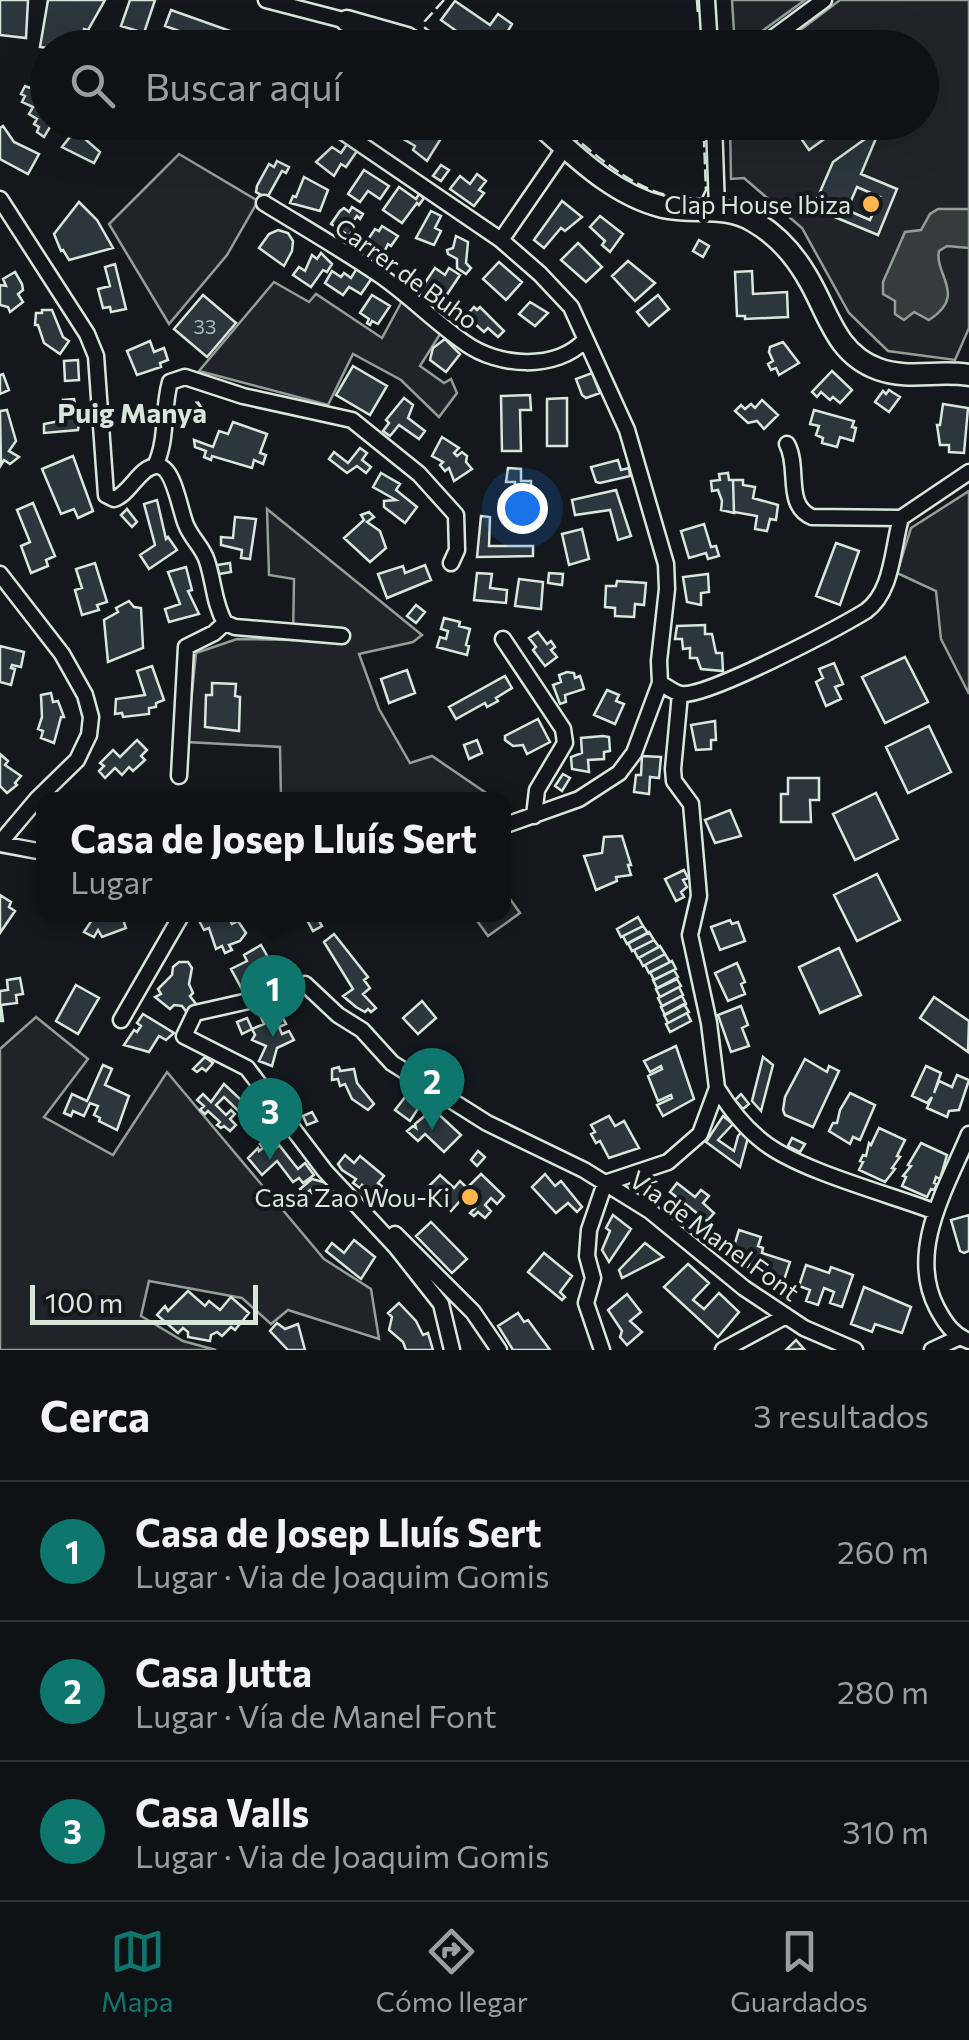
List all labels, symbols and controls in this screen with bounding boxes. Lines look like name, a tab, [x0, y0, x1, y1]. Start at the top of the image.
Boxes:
search box	[30, 30, 939, 140]
icon: search	[65, 58, 120, 113]
text: Buscar aquí	[145, 62, 342, 109]
place label: Clap House Ibiza	[664, 189, 851, 219]
marker: Clap House Ibiza	[860, 193, 882, 215]
street label: Carrer de Buho	[330, 211, 484, 335]
house number: 33	[194, 314, 216, 338]
district label: Puig Manyà	[57, 395, 207, 429]
your location	[497, 483, 548, 534]
popup	[36, 792, 511, 922]
text: Casa de Josep Lluís Sert	[70, 814, 477, 861]
text: Lugar	[70, 861, 153, 901]
pin: 1	[240, 954, 306, 1037]
pin: 2	[400, 1048, 464, 1130]
pin: 3	[238, 1078, 302, 1160]
street label: Vía de Manel Font	[624, 1163, 806, 1307]
place label: Casa Zao Wou-Ki	[255, 1182, 450, 1212]
marker: Casa Zao Wou-Ki	[459, 1186, 481, 1208]
scale bar	[30, 1280, 258, 1324]
text: 100 m	[45, 1285, 123, 1319]
text: Cerca	[40, 1389, 150, 1441]
text: 3 resultados	[753, 1395, 929, 1435]
text: Casa de Josep Lluís Sert	[135, 1508, 542, 1555]
text: 1	[65, 1531, 80, 1571]
text: 260 m	[837, 1531, 929, 1571]
text: Lugar · Via de Joaquim Gomis	[135, 1555, 549, 1595]
text: Casa Jutta	[135, 1648, 312, 1695]
text: 2	[63, 1671, 82, 1711]
text: 280 m	[837, 1671, 929, 1711]
text: Lugar · Vía de Manel Font	[135, 1695, 497, 1735]
text: Casa Valls	[135, 1788, 309, 1835]
text: 3	[63, 1811, 82, 1851]
text: 310 m	[842, 1811, 929, 1851]
text: Lugar · Via de Joaquim Gomis	[135, 1835, 549, 1875]
tab: Mapa	[101, 1924, 174, 2018]
tab: Cómo llegar	[376, 1924, 528, 2018]
tab: Guardados	[730, 1924, 868, 2018]

